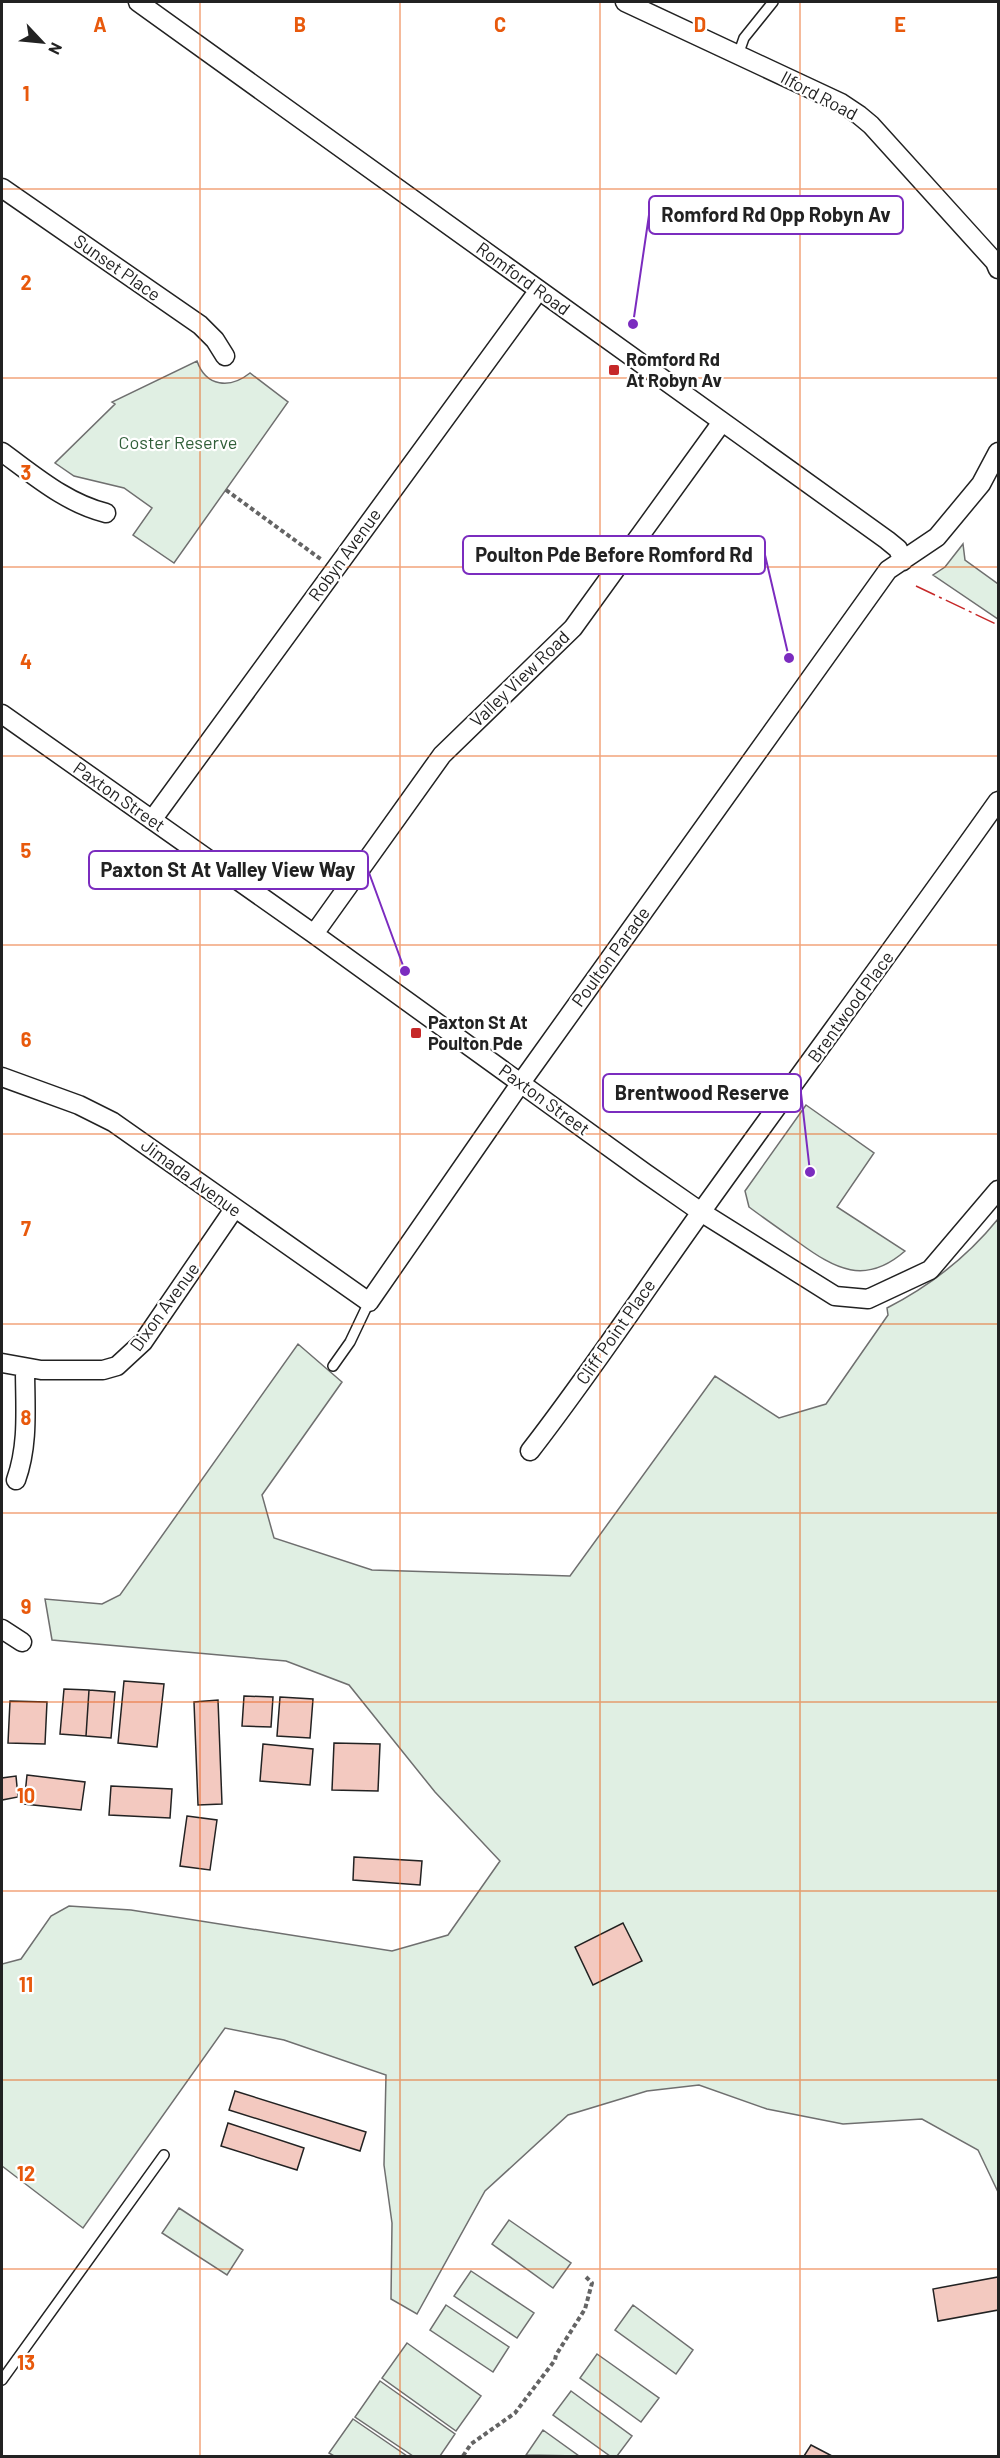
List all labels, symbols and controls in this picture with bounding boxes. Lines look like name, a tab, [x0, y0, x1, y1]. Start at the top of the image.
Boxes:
north arrow	[12, 12, 72, 72]
text: A	[93, 12, 107, 36]
text: B	[294, 12, 306, 36]
text: C	[494, 12, 506, 36]
text: D	[694, 12, 706, 36]
text: E	[894, 12, 906, 36]
text: N	[45, 40, 67, 58]
street label: Ilford Road	[777, 66, 862, 125]
text: 1	[22, 81, 30, 105]
callout: Romford Rd Opp Robyn Av	[649, 196, 903, 234]
text: Romford Rd Opp Robyn Av	[661, 202, 891, 226]
street label: Sunset Place	[70, 229, 165, 305]
street label: Romford Road	[472, 237, 575, 320]
text: 2	[20, 270, 32, 294]
place label: Romford Rd At Robyn Av	[626, 348, 722, 391]
marker: Romford Rd At Robyn Av	[607, 363, 621, 377]
park label: Coster Reserve	[119, 431, 237, 453]
text: 3	[21, 460, 31, 484]
street label: Robyn Avenue	[303, 504, 385, 605]
callout: Poulton Pde Before Romford Rd	[463, 536, 765, 574]
text: Poulton Pde Before Romford Rd	[475, 542, 753, 566]
street label: Valley View Road	[465, 625, 573, 731]
text: 4	[20, 649, 32, 673]
street label: Paxton Street	[69, 757, 170, 836]
text: 5	[21, 838, 32, 862]
callout: Paxton St At Valley View Way	[89, 851, 368, 889]
text: Paxton St At Valley View Way	[101, 857, 355, 881]
street label: Poulton Parade	[567, 902, 654, 1011]
street label: Brentwood Place	[802, 946, 898, 1066]
place label: Paxton St At Poulton Pde	[428, 1011, 528, 1054]
marker: Paxton St At Poulton Pde	[409, 1026, 423, 1040]
text: 6	[21, 1027, 32, 1051]
street label: Paxton Street	[495, 1059, 594, 1140]
callout: Brentwood Reserve	[603, 1074, 801, 1112]
text: Brentwood Reserve	[615, 1080, 789, 1104]
street label: Jimada Avenue	[137, 1133, 246, 1221]
text: 7	[21, 1216, 31, 1240]
street label: Dixon Avenue	[125, 1258, 204, 1355]
street label: Cliff Point Place	[571, 1275, 660, 1388]
text: 8	[21, 1405, 32, 1429]
text: 9	[21, 1594, 31, 1618]
text: 10	[17, 1783, 35, 1807]
text: 11	[19, 1972, 33, 1996]
text: 12	[17, 2161, 35, 2185]
text: 13	[17, 2350, 35, 2374]

